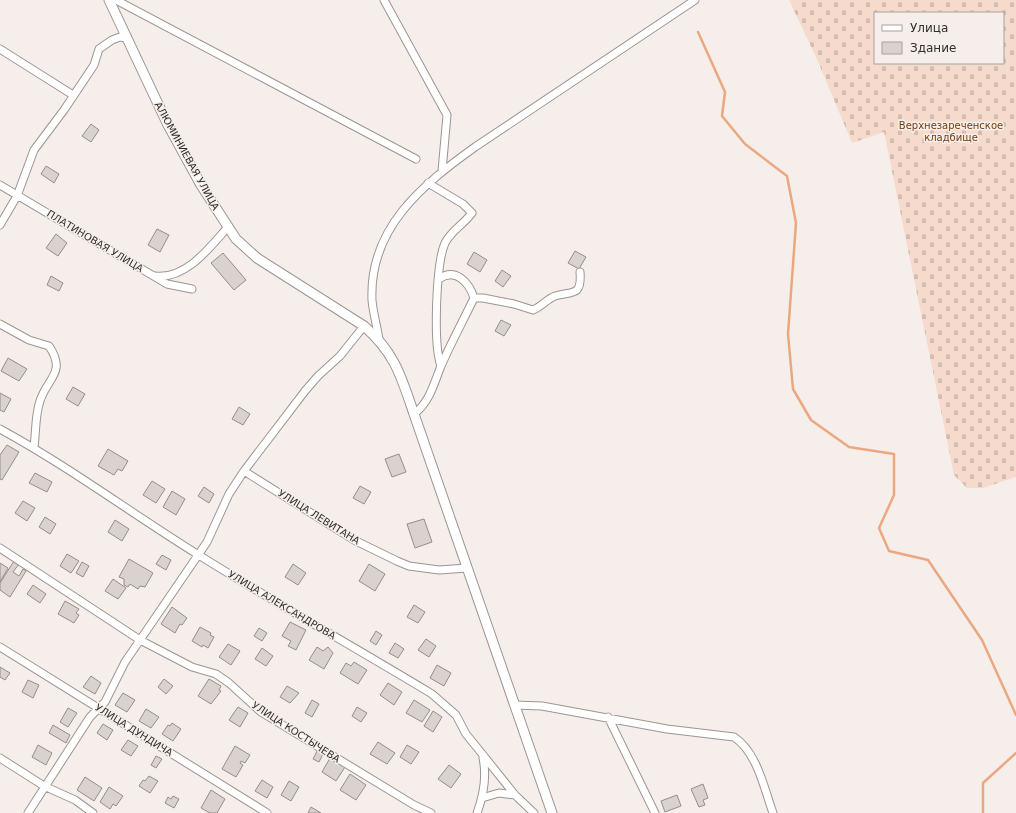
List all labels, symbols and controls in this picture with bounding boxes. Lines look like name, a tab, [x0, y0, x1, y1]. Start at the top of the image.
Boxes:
legend	[874, 12, 1004, 64]
text: Улица	[910, 21, 948, 35]
text: Здание	[910, 41, 956, 55]
street label: АЛЮМИНИЕВАЯ УЛИЦА	[153, 100, 221, 212]
park label: Верхнезареченское кладбище	[899, 120, 1003, 143]
street label: ПЛАТИНОВАЯ УЛИЦА	[45, 208, 145, 274]
street label: УЛИЦА ЛЕВИТАНА	[276, 487, 362, 547]
street label: УЛИЦА АЛЕКСАНДРОВА	[226, 569, 338, 642]
street label: УЛИЦА КОСТЫЧЕВА	[250, 699, 342, 765]
street label: УЛИЦА ДУНДИЧА	[93, 702, 175, 758]

